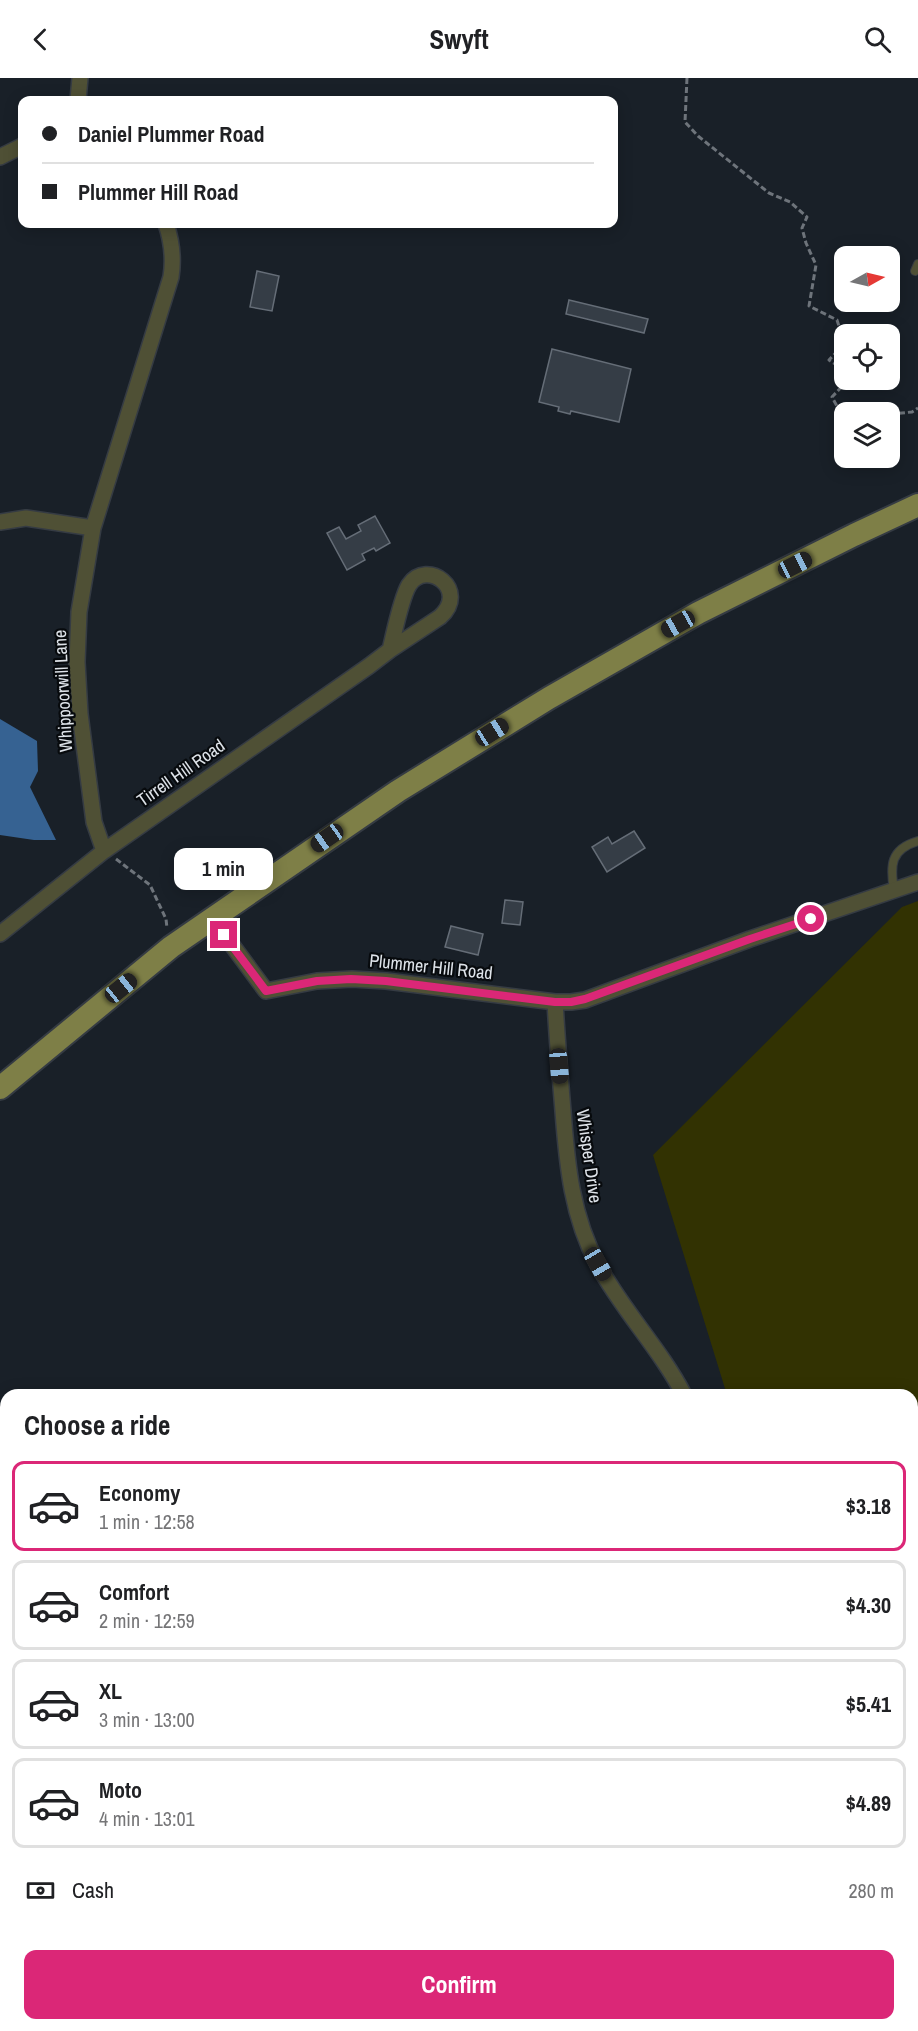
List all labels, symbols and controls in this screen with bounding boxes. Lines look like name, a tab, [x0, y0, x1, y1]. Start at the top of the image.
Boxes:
text: Swyft	[429, 21, 489, 57]
icon: back	[24, 23, 57, 56]
icon: search	[861, 23, 894, 56]
text: Daniel Plummer Road	[78, 119, 264, 149]
text: Plummer Hill Road	[78, 177, 238, 207]
north arrow	[834, 246, 900, 312]
map controls	[834, 246, 900, 468]
button: locate	[834, 324, 900, 390]
button: layers	[834, 402, 900, 468]
car	[775, 549, 815, 581]
car	[658, 607, 698, 641]
street label: Whippoorwill Lane	[47, 629, 78, 753]
car	[472, 715, 512, 749]
street label: Tirrell Hill Road	[132, 733, 230, 812]
car	[307, 820, 347, 856]
callout: 1 min	[174, 848, 274, 890]
text: 1 min	[202, 855, 245, 882]
route start	[797, 905, 824, 932]
route end	[210, 921, 237, 948]
street label: Plummer Hill Road	[368, 948, 494, 985]
car	[101, 970, 141, 1006]
car	[548, 1047, 570, 1085]
street label: Whisper Drive	[571, 1107, 608, 1204]
car	[581, 1244, 615, 1284]
text: Choose a ride	[24, 1407, 170, 1443]
text: Economy	[99, 1478, 180, 1508]
icon: car	[27, 1479, 81, 1533]
text: $3.18	[846, 1491, 891, 1521]
text: 1 min · 12:58	[99, 1508, 195, 1535]
text: Comfort	[99, 1577, 169, 1607]
icon: car	[27, 1578, 81, 1632]
text: $4.30	[846, 1590, 891, 1620]
text: 2 min · 12:59	[99, 1607, 195, 1634]
text: XL	[99, 1676, 122, 1706]
icon: car	[27, 1677, 81, 1731]
text: $5.41	[846, 1689, 891, 1719]
text: 3 min · 13:00	[99, 1706, 195, 1733]
text: Moto	[99, 1775, 142, 1805]
icon: car	[27, 1776, 81, 1830]
text: $4.89	[846, 1788, 891, 1818]
text: 4 min · 13:01	[99, 1805, 195, 1832]
icon: cash	[24, 1874, 57, 1907]
text: Cash	[72, 1875, 114, 1905]
text: 280 m	[848, 1877, 894, 1904]
button: Confirm	[24, 1950, 894, 2019]

